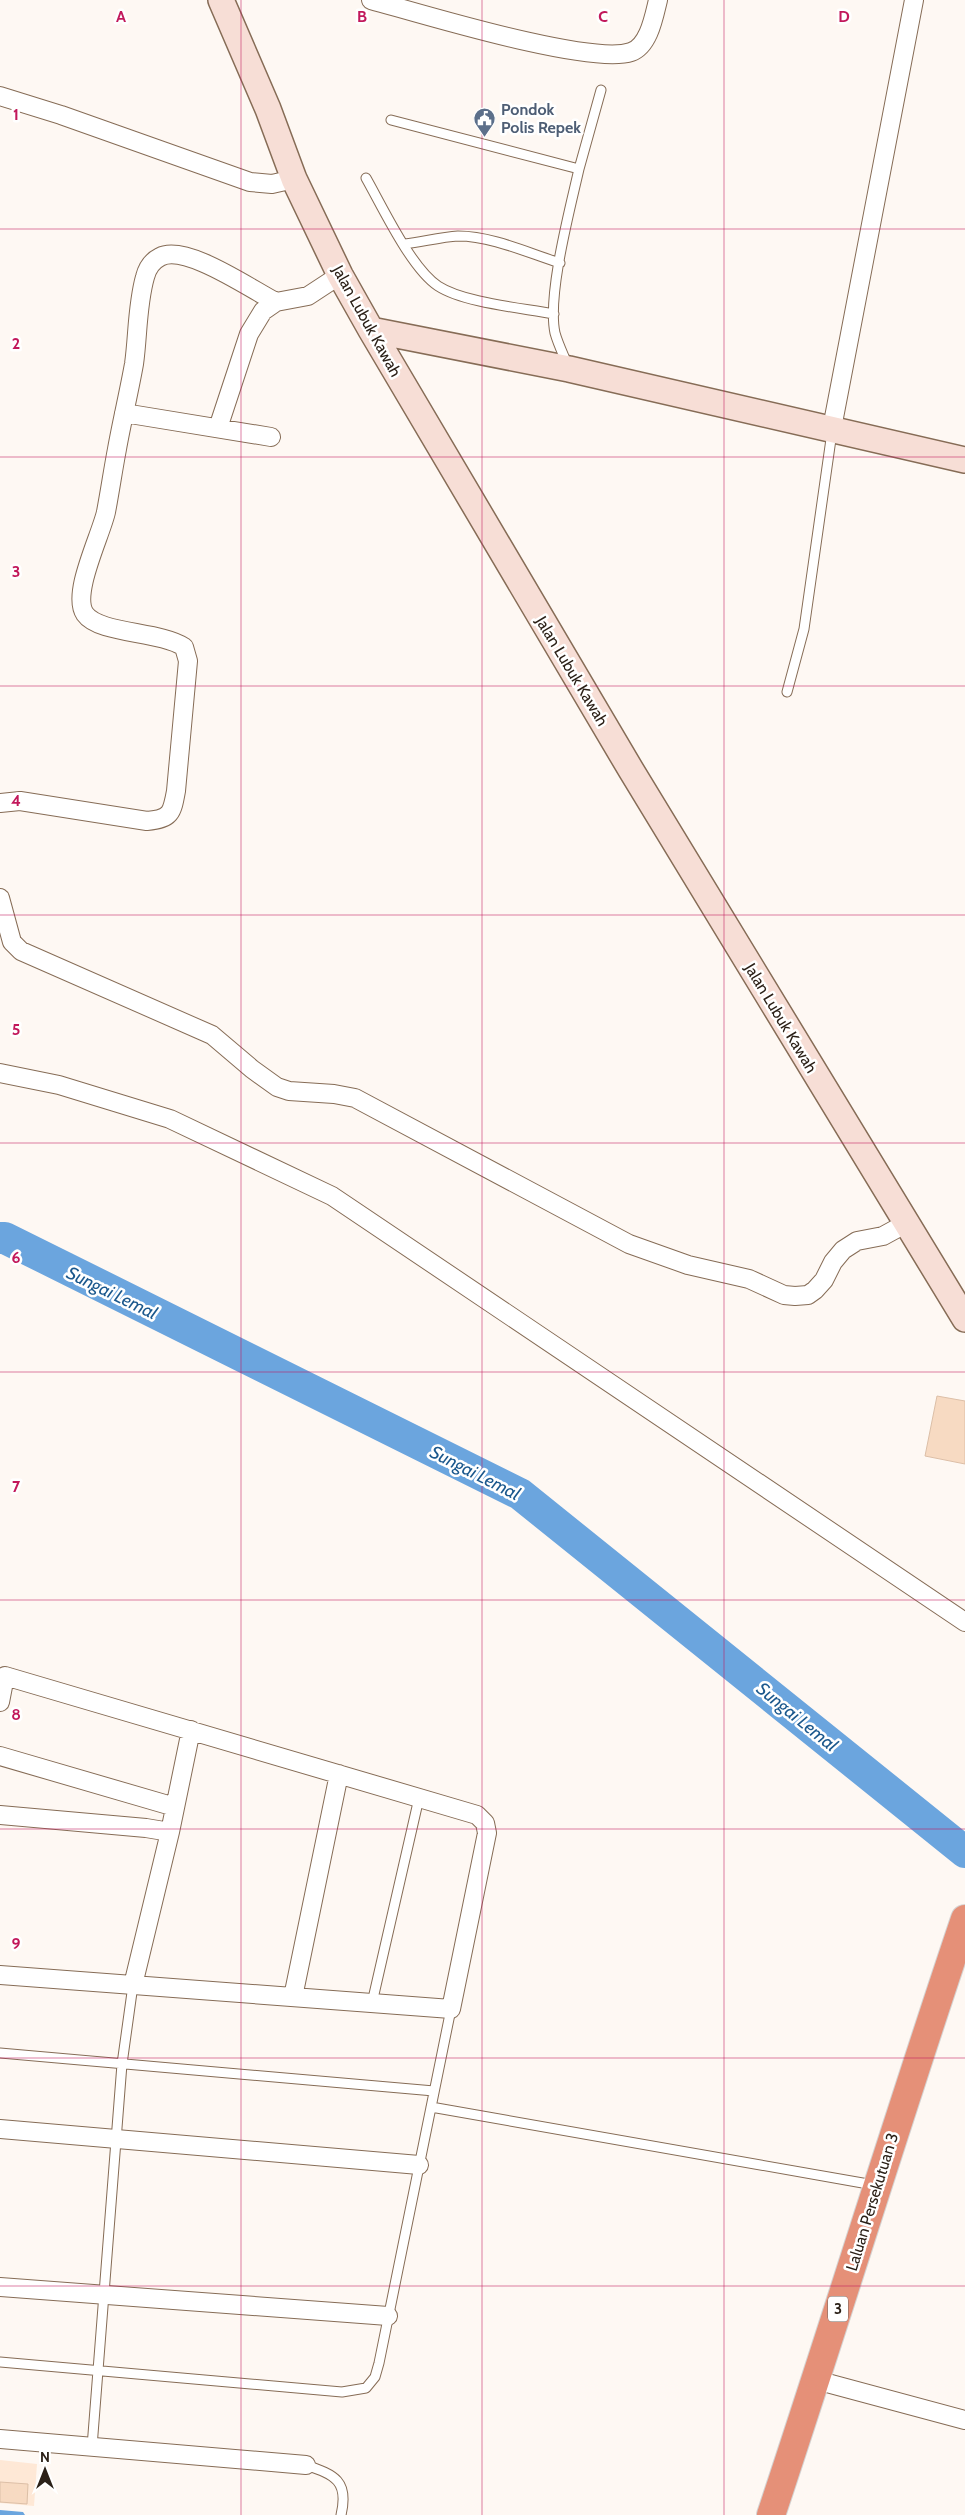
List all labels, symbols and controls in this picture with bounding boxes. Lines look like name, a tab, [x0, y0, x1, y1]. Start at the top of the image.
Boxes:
text: A	[116, 7, 126, 26]
text: B	[357, 7, 367, 26]
text: C	[598, 7, 608, 26]
text: D	[838, 7, 850, 26]
place label: Pondok Polis Repek	[501, 100, 581, 137]
text: 1	[13, 105, 19, 124]
public building icon: Pondok Polis Repek	[473, 106, 497, 137]
street label: Jalan Lubuk Kawah	[328, 261, 405, 380]
text: 2	[12, 334, 20, 353]
text: 3	[12, 562, 20, 581]
street label: Jalan Lubuk Kawah	[531, 612, 612, 729]
text: 4	[11, 791, 21, 810]
street label: Jalan Lubuk Kawah	[740, 959, 821, 1076]
text: 5	[12, 1020, 20, 1039]
text: 6	[12, 1248, 21, 1267]
water label: Sungai Lemal	[63, 1262, 162, 1325]
water label: Sungai Lemal	[426, 1441, 524, 1505]
text: 7	[12, 1477, 21, 1496]
water label: Sungai Lemal	[752, 1678, 843, 1757]
text: 8	[11, 1705, 21, 1724]
text: 9	[12, 1934, 21, 1953]
street label: Laluan Persekutuan 3	[842, 2131, 902, 2273]
road number: 3	[828, 2296, 848, 2322]
north arrow	[20, 2445, 70, 2495]
text: N	[40, 2448, 50, 2466]

